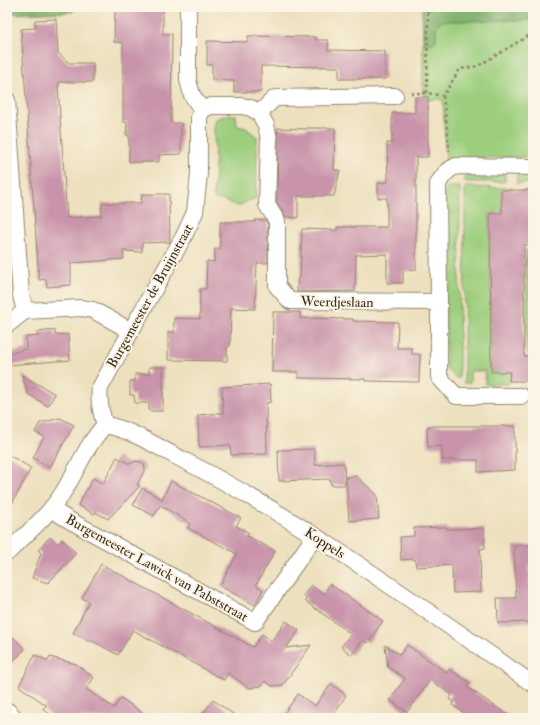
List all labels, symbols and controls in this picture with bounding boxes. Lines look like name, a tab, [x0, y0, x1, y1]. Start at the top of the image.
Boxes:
street label: Burgemeester de Bruijnstraat	[103, 221, 197, 371]
street label: Weerdjeslaan	[299, 293, 374, 311]
street label: Burgemeester Lawick van Pabststraat	[63, 511, 252, 626]
street label: Koppels	[301, 524, 349, 563]

